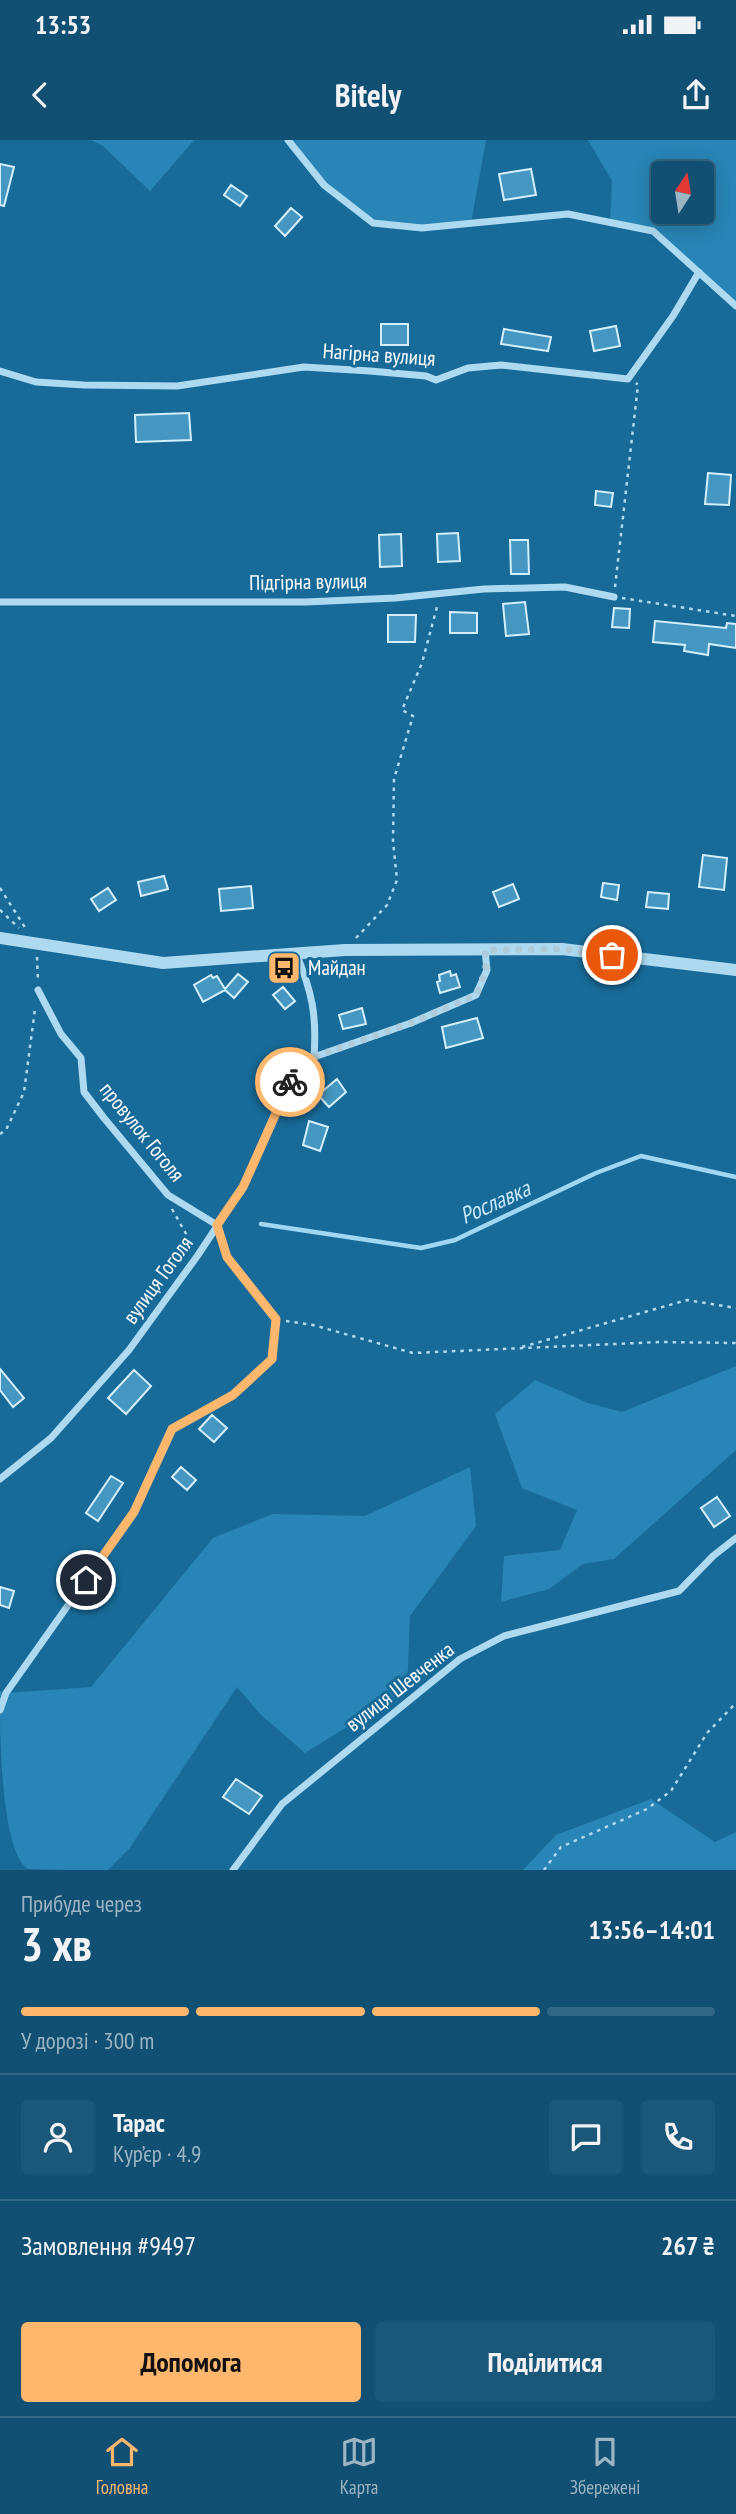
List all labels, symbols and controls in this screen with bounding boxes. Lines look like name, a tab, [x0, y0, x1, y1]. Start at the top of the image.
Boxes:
text: 13:53	[35, 8, 91, 41]
text: Bitely	[335, 74, 401, 116]
icon: back	[21, 76, 59, 114]
icon: share	[677, 76, 715, 114]
north arrow	[651, 161, 714, 224]
map controls	[651, 161, 714, 224]
street label: Нагірна вулиця	[322, 337, 436, 372]
street label: Підгірна вулиця	[249, 567, 367, 596]
pin	[582, 925, 642, 985]
icon: bag	[593, 936, 631, 974]
bus stop icon: Майдан	[265, 949, 303, 987]
place label: Майдан	[308, 954, 366, 981]
courier	[255, 1047, 325, 1117]
icon: bike	[271, 1063, 309, 1101]
street label: провулок Гоголя	[94, 1077, 191, 1187]
water label: Рославка	[455, 1173, 536, 1230]
street label: вулиця Гоголя	[117, 1230, 199, 1329]
pin	[56, 1550, 116, 1610]
icon: home	[67, 1561, 105, 1599]
street label: вулиця Шевченка	[340, 1636, 459, 1737]
text: Прибуде через	[21, 1889, 142, 1918]
text: 13:56–14:01	[588, 1913, 715, 1946]
text: 3 хв	[21, 1914, 92, 1974]
text: У дорозі · 300 m	[21, 2026, 154, 2055]
button: person	[21, 2100, 95, 2174]
button: chat	[549, 2100, 623, 2174]
button: phone	[641, 2100, 715, 2174]
text: Тарас	[113, 2106, 165, 2139]
text: Кур’єр · 4.9	[113, 2139, 201, 2168]
text: Замовлення #9497	[21, 2229, 196, 2262]
text: 267 ₴	[661, 2229, 715, 2262]
button: Допомога	[21, 2322, 361, 2402]
button: Поділитися	[375, 2322, 715, 2402]
tab: Головна	[96, 2433, 148, 2499]
tab: Карта	[340, 2433, 378, 2499]
tab: Збережені	[570, 2433, 640, 2499]

